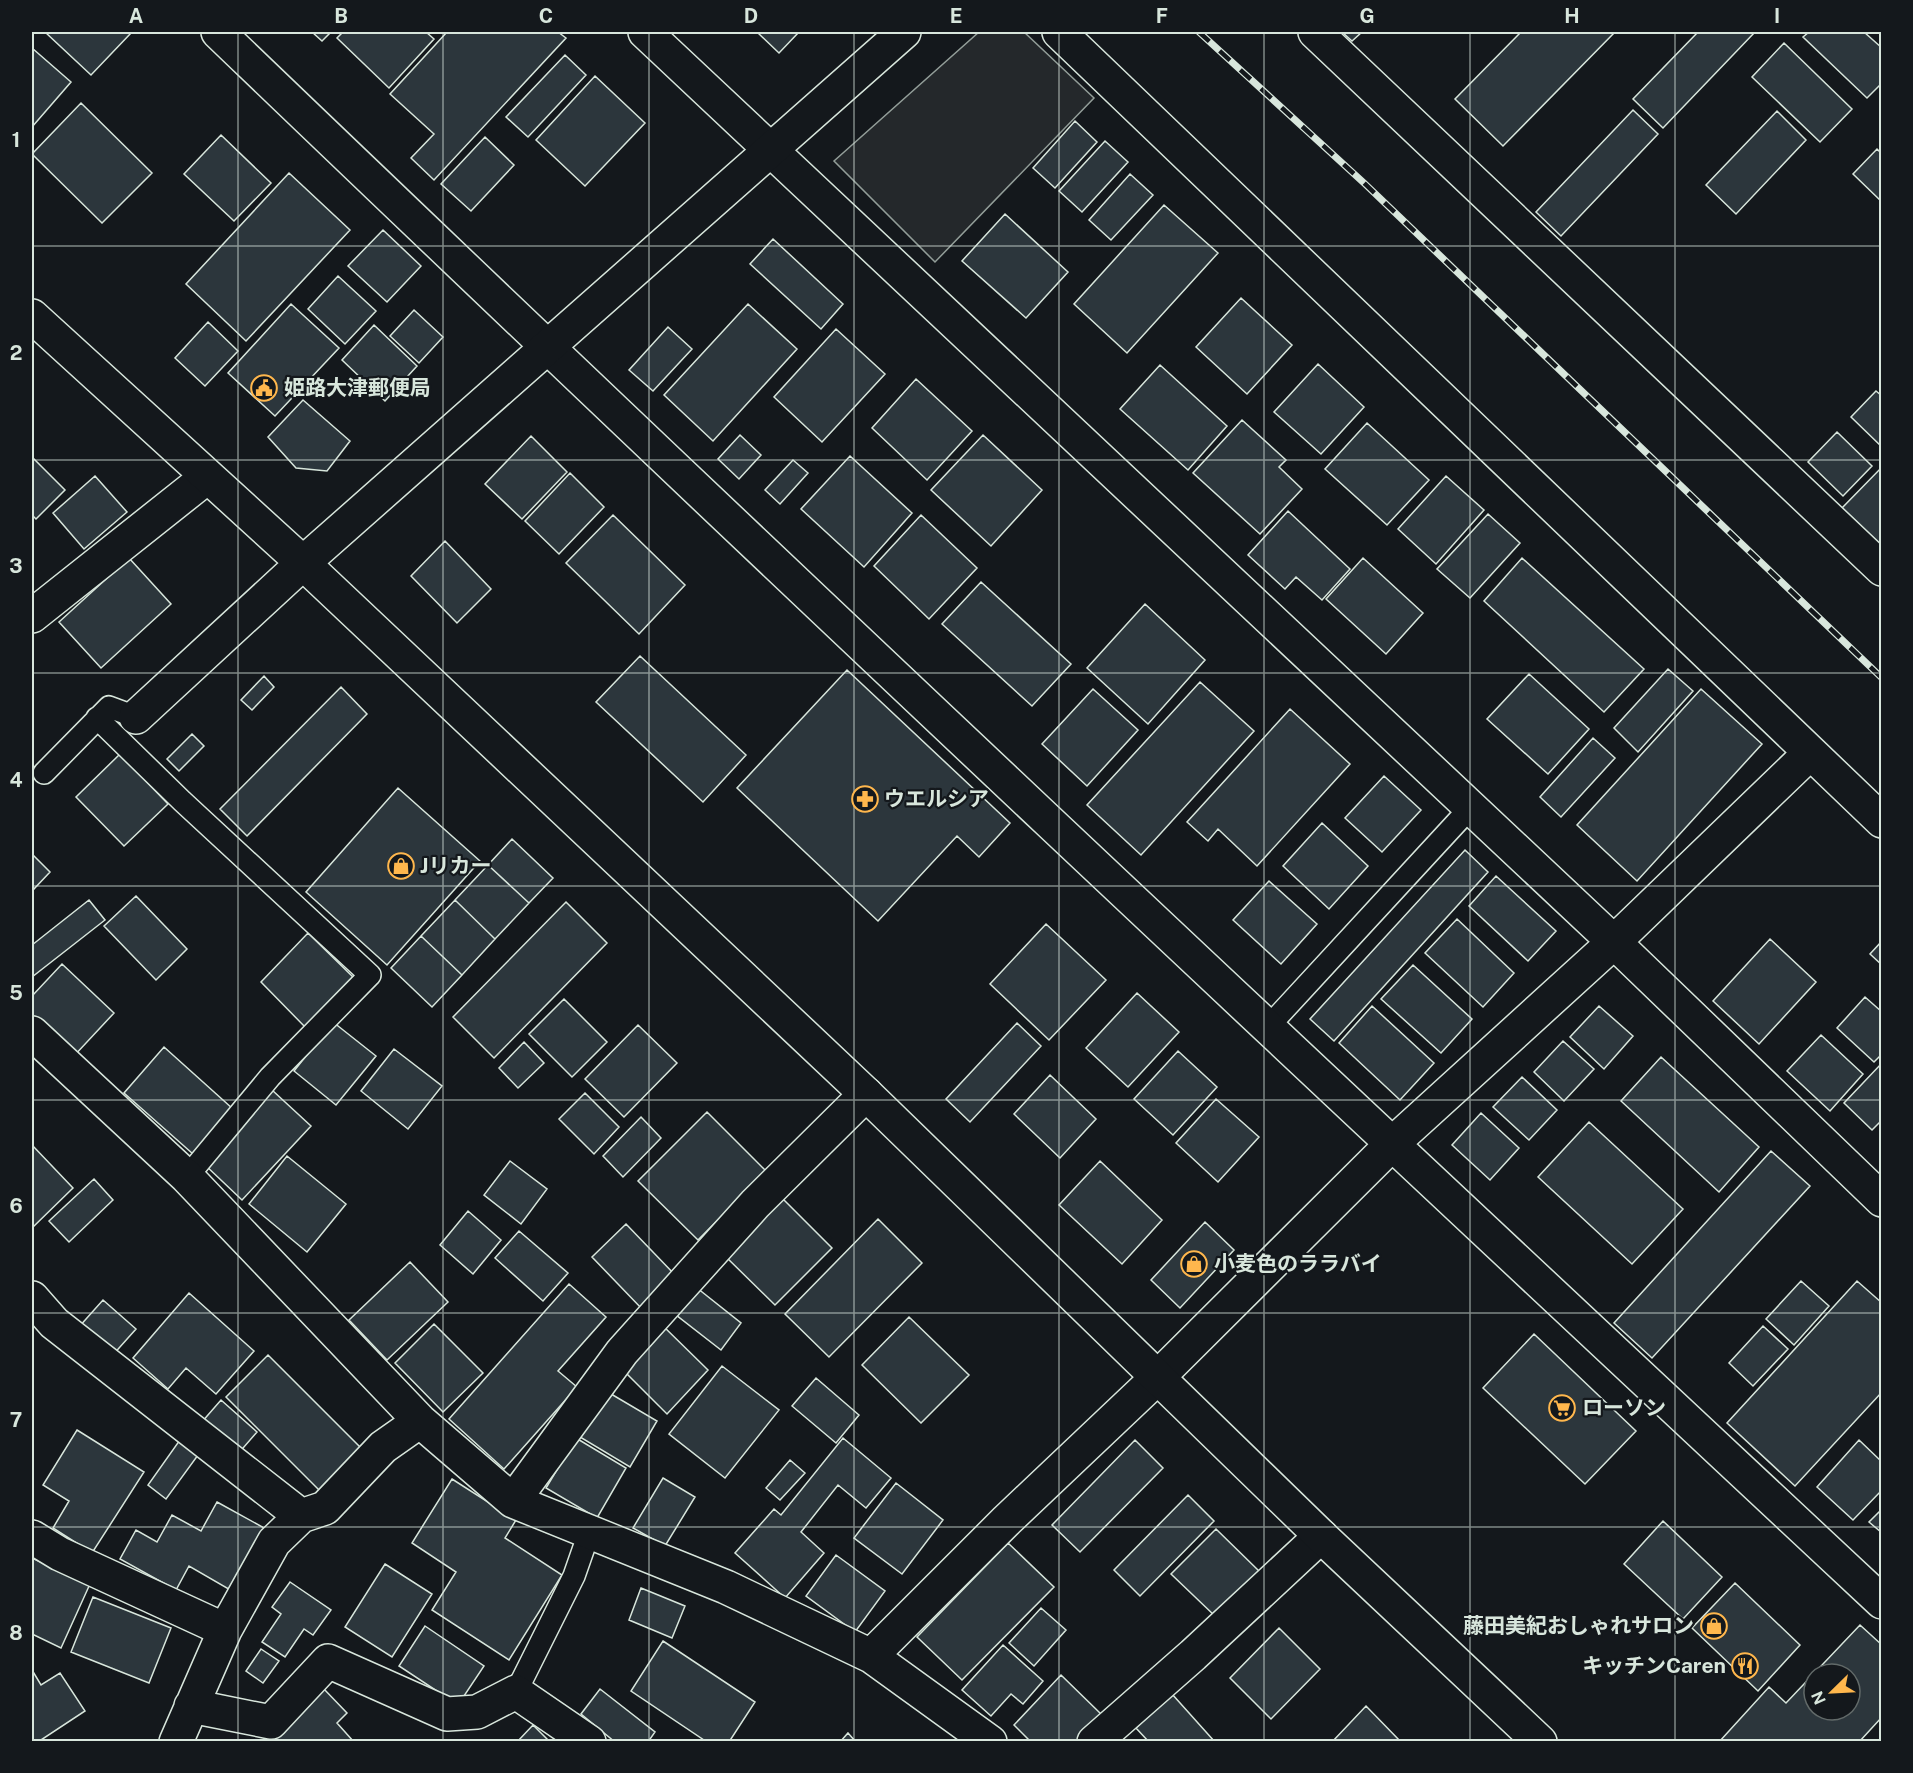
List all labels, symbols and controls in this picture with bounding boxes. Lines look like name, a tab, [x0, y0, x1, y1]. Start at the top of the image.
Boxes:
text: A	[129, 4, 143, 28]
text: B	[334, 4, 348, 28]
text: C	[539, 4, 553, 28]
text: D	[744, 4, 758, 28]
text: E	[950, 4, 962, 28]
text: F	[1156, 4, 1168, 28]
text: G	[1359, 4, 1375, 28]
text: H	[1564, 4, 1580, 28]
text: I	[1774, 4, 1780, 28]
text: 1	[12, 128, 20, 152]
text: 2	[10, 341, 22, 365]
public building icon: 姫路大津郵便局	[249, 373, 279, 403]
place label: 姫路大津郵便局	[284, 375, 431, 400]
text: 3	[9, 554, 23, 578]
text: 4	[9, 768, 23, 792]
pharmacy icon: ウエルシア	[850, 784, 880, 814]
place label: ウエルシア	[884, 786, 989, 811]
shop icon: Jリカー	[386, 851, 416, 881]
place label: Jリカー	[420, 853, 491, 878]
text: 5	[9, 981, 23, 1005]
text: 6	[9, 1194, 23, 1218]
shop icon: 小麦色のララバイ	[1179, 1249, 1209, 1279]
place label: 小麦色のララバイ	[1214, 1251, 1382, 1276]
supermarket icon: ローソン	[1547, 1393, 1577, 1423]
place label: ローソン	[1582, 1395, 1666, 1420]
text: 7	[10, 1408, 22, 1432]
shop icon: 藤田美紀おしゃれサロン	[1699, 1611, 1729, 1641]
place label: 藤田美紀おしゃれサロン	[1463, 1613, 1694, 1638]
text: 8	[9, 1621, 23, 1645]
restaurant icon: キッチンCaren	[1730, 1651, 1760, 1681]
place label: キッチンCaren	[1582, 1653, 1726, 1678]
north arrow	[1802, 1662, 1862, 1722]
text: N	[1808, 1688, 1830, 1707]

